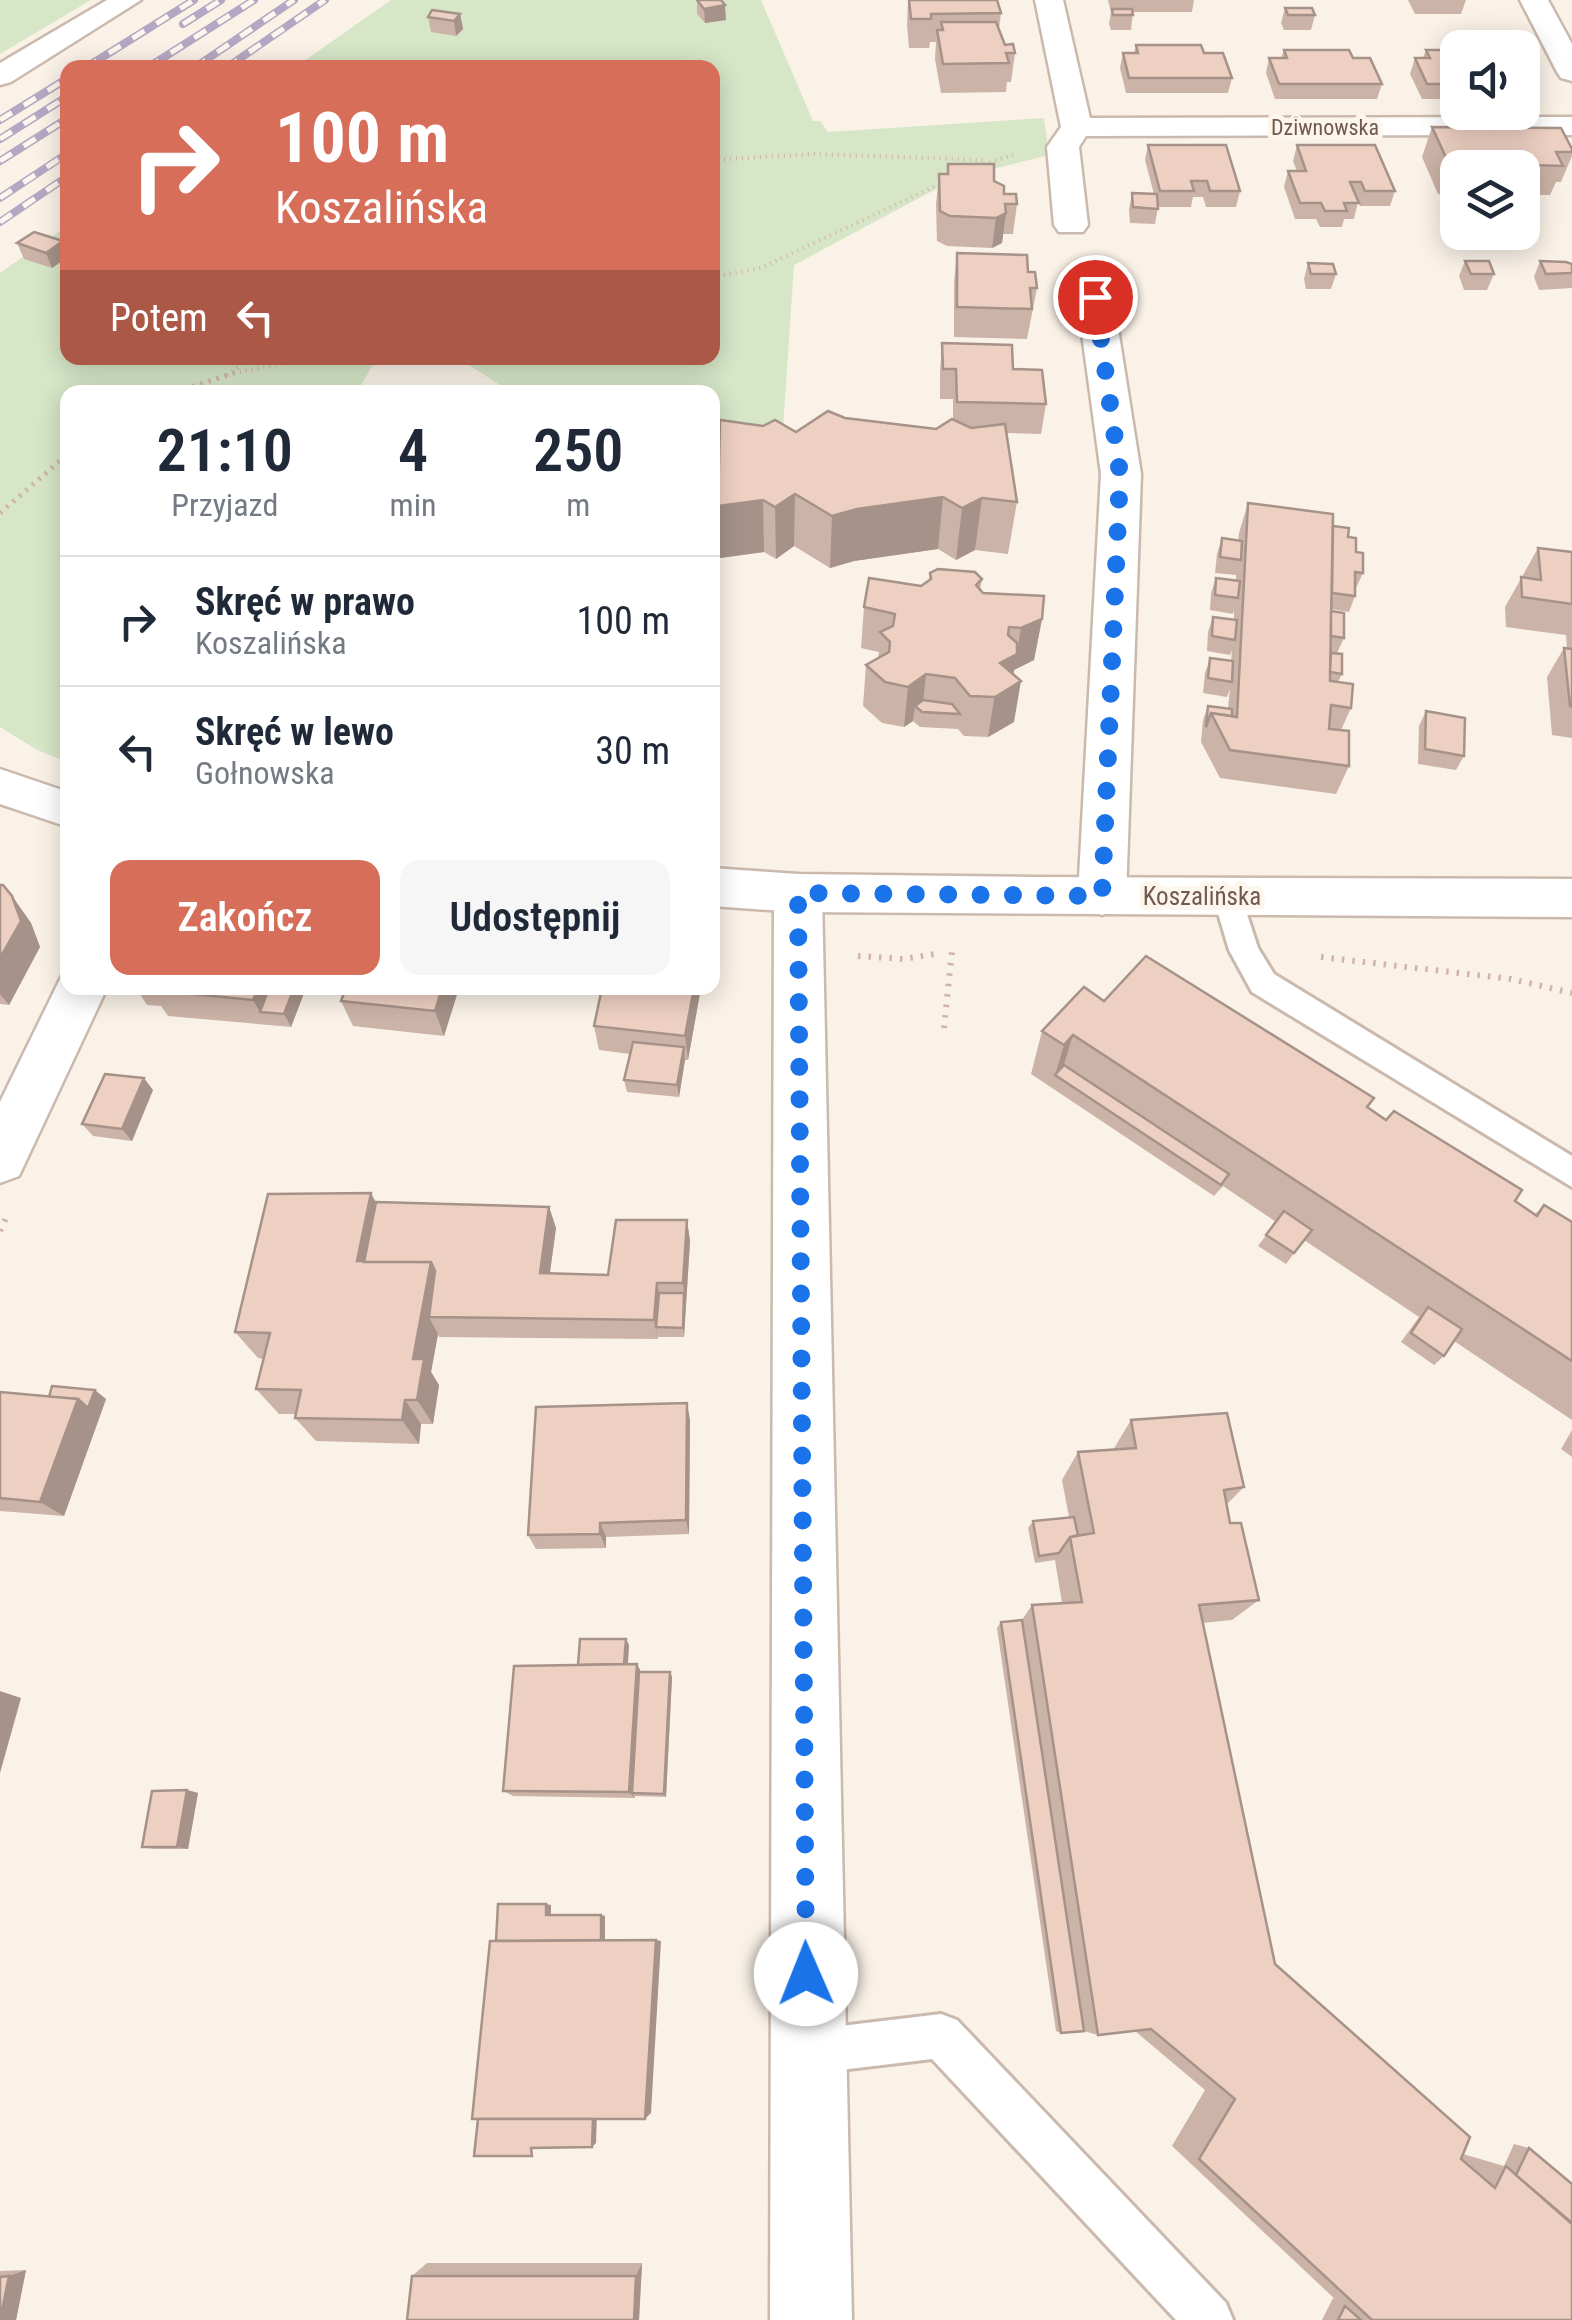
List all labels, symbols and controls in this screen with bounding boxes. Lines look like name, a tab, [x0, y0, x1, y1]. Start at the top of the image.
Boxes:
map controls	[1440, 30, 1540, 250]
button: sound	[1440, 30, 1540, 130]
text: 100 m	[275, 97, 449, 179]
icon: right	[110, 100, 240, 230]
street label: Dziwnowska	[1271, 115, 1379, 140]
button: layers	[1440, 150, 1540, 250]
text: Koszalińska	[275, 181, 488, 234]
pin	[1053, 255, 1138, 340]
icon: arrive	[1068, 270, 1123, 325]
icon: left	[228, 290, 283, 345]
text: Potem	[110, 296, 208, 340]
text: 21:10	[156, 415, 293, 486]
text: 4	[398, 415, 428, 486]
text: 250	[533, 415, 623, 486]
text: Przyjazd	[171, 486, 278, 524]
text: min	[390, 486, 436, 524]
text: m	[566, 486, 590, 524]
text: Skręć w prawo	[195, 580, 415, 624]
icon: right	[110, 594, 165, 649]
text: 100 m	[576, 599, 670, 643]
text: Koszalińska	[195, 624, 347, 662]
text: Skręć w lewo	[195, 710, 394, 754]
icon: left	[110, 724, 165, 779]
text: 30 m	[595, 729, 670, 773]
text: Gołnowska	[195, 754, 335, 792]
button: Zakończ	[110, 860, 380, 975]
button: Udostępnij	[400, 860, 670, 975]
street label: Koszalińska	[1143, 882, 1261, 911]
position arrow	[754, 1922, 858, 2026]

